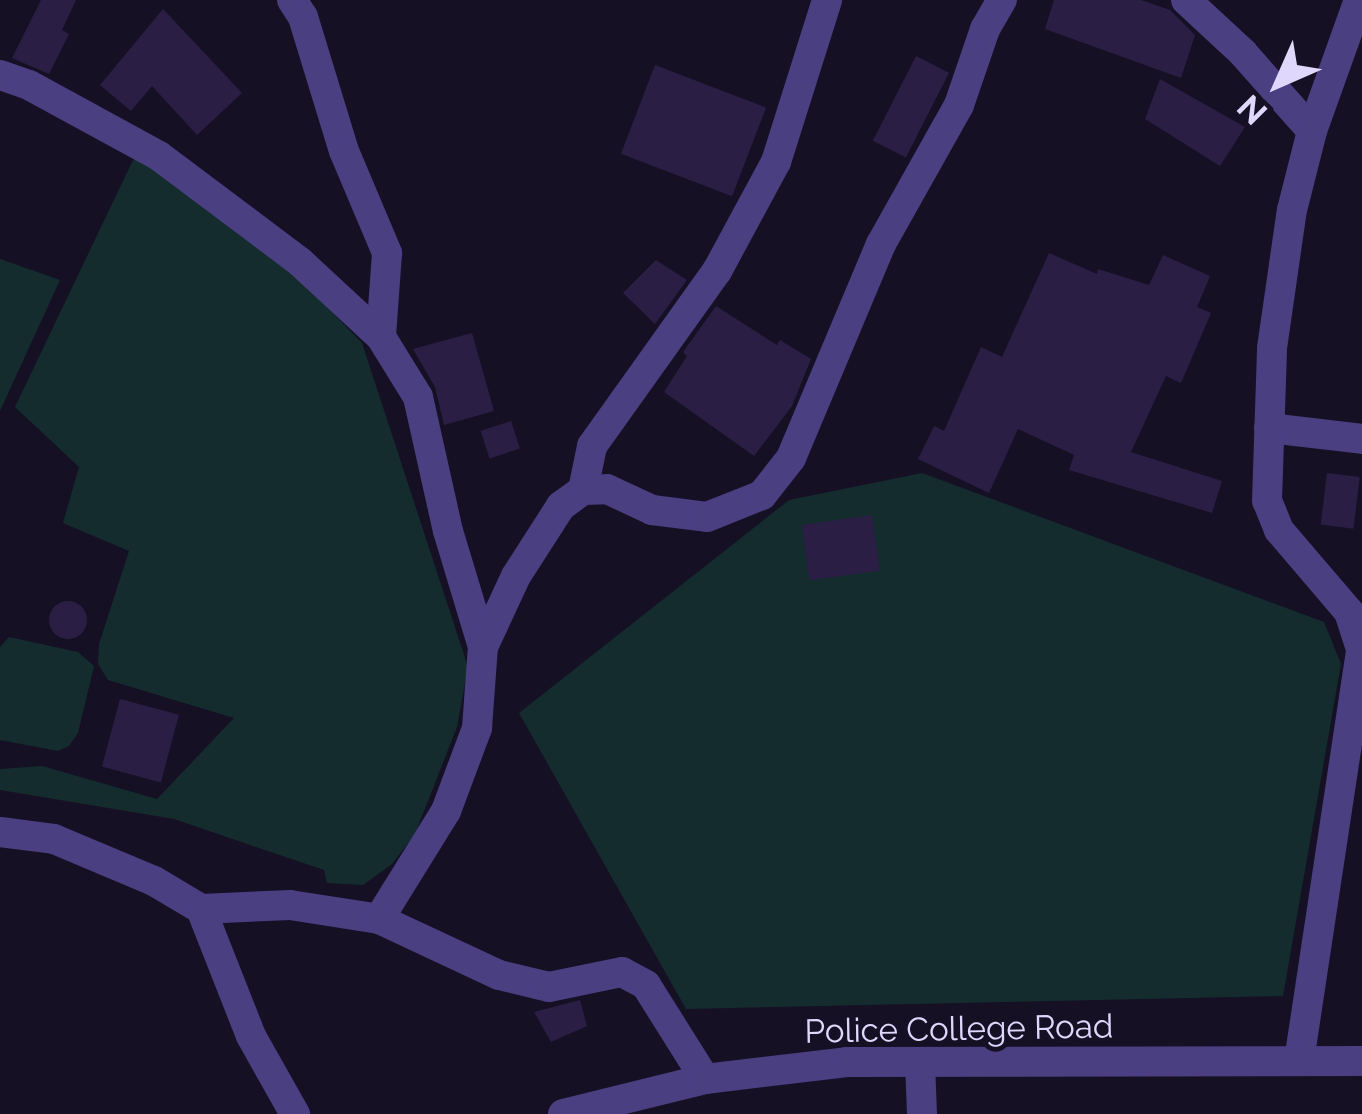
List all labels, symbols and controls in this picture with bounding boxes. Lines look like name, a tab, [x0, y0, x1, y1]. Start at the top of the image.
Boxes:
north arrow	[1218, 24, 1338, 144]
text: N	[1229, 87, 1275, 133]
street label: Police College Road	[804, 1007, 1114, 1051]

